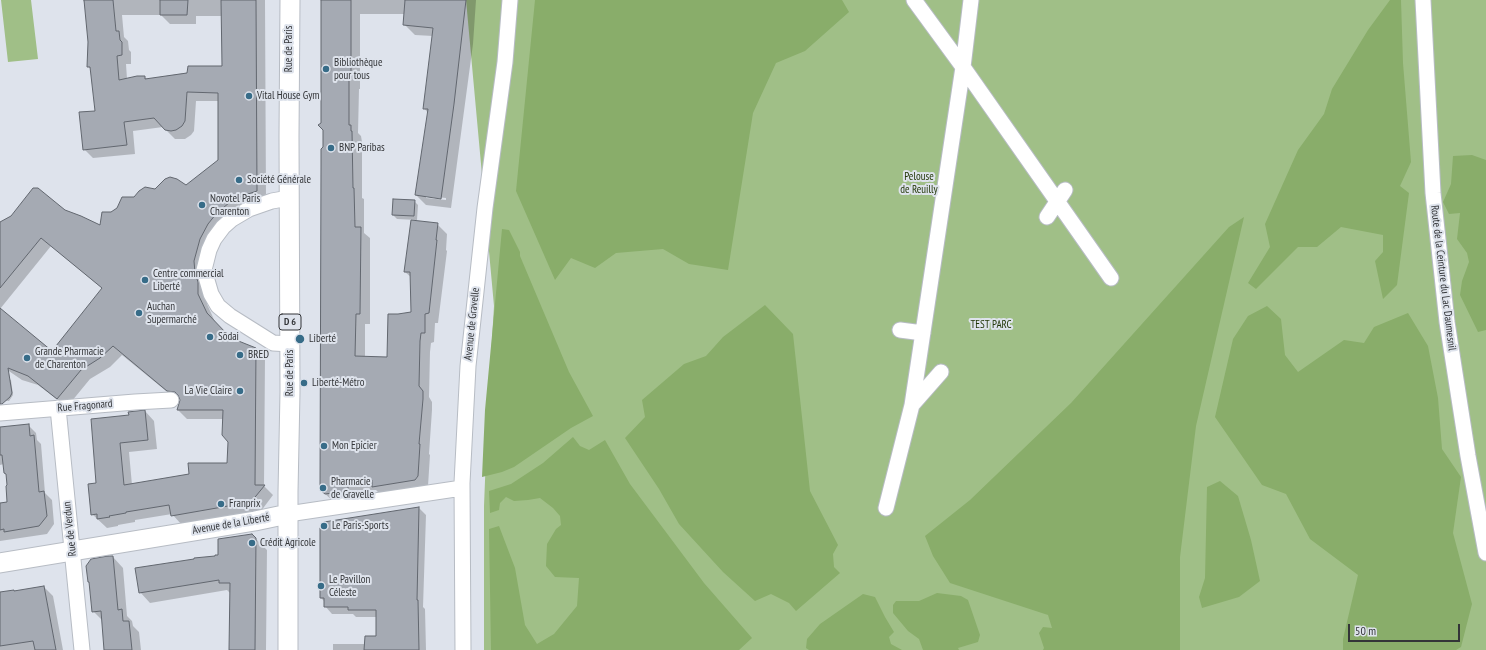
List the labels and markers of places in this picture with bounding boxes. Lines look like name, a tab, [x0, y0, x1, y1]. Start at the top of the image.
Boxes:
place label: Bibliothèque pour tous	[334, 56, 382, 82]
marker: Bibliothèque pour tous	[321, 64, 331, 74]
place label: Vital House Gym	[257, 89, 320, 103]
marker: Vital House Gym	[244, 91, 254, 101]
place label: BNP Paribas	[339, 141, 385, 155]
marker: BNP Paribas	[326, 143, 336, 153]
place label: Société Générale	[247, 173, 311, 187]
marker: Société Générale	[234, 175, 244, 185]
place label: Novotel Paris Charenton	[210, 192, 260, 218]
marker: Novotel Paris Charenton	[197, 200, 207, 210]
place label: Centre commercial Liberté	[153, 267, 224, 293]
marker: Centre commercial Liberté	[140, 275, 150, 285]
place label: Auchan Supermarché	[147, 300, 197, 326]
marker: Auchan Supermarché	[134, 308, 144, 318]
place label: Sōdai	[218, 330, 239, 344]
marker: Sōdai	[205, 332, 215, 342]
place label: Liberté	[309, 332, 336, 346]
marker: Liberté	[294, 333, 306, 345]
place label: Grande Pharmacie de Charenton	[35, 345, 104, 371]
place label: BRED	[248, 348, 269, 362]
marker: BRED	[235, 350, 245, 360]
marker: Grande Pharmacie de Charenton	[22, 353, 32, 363]
place label: Liberté-Métro	[312, 376, 365, 390]
marker: Liberté-Métro	[299, 378, 309, 388]
place label: La Vie Claire	[185, 384, 232, 398]
marker: La Vie Claire	[235, 386, 245, 396]
place label: Mon Epicier	[332, 439, 377, 453]
marker: Mon Epicier	[319, 441, 329, 451]
place label: Pharmacie de Gravelle	[331, 475, 374, 501]
marker: Pharmacie de Gravelle	[318, 483, 328, 493]
place label: Franprix	[229, 497, 261, 511]
marker: Franprix	[216, 499, 226, 509]
place label: Le Paris-Sports	[332, 519, 389, 533]
marker: Le Paris-Sports	[319, 521, 329, 531]
place label: Crédit Agricole	[260, 536, 316, 550]
marker: Crédit Agricole	[247, 538, 257, 548]
place label: Le Pavillon Céleste	[329, 573, 370, 599]
marker: Le Pavillon Céleste	[316, 581, 326, 591]

